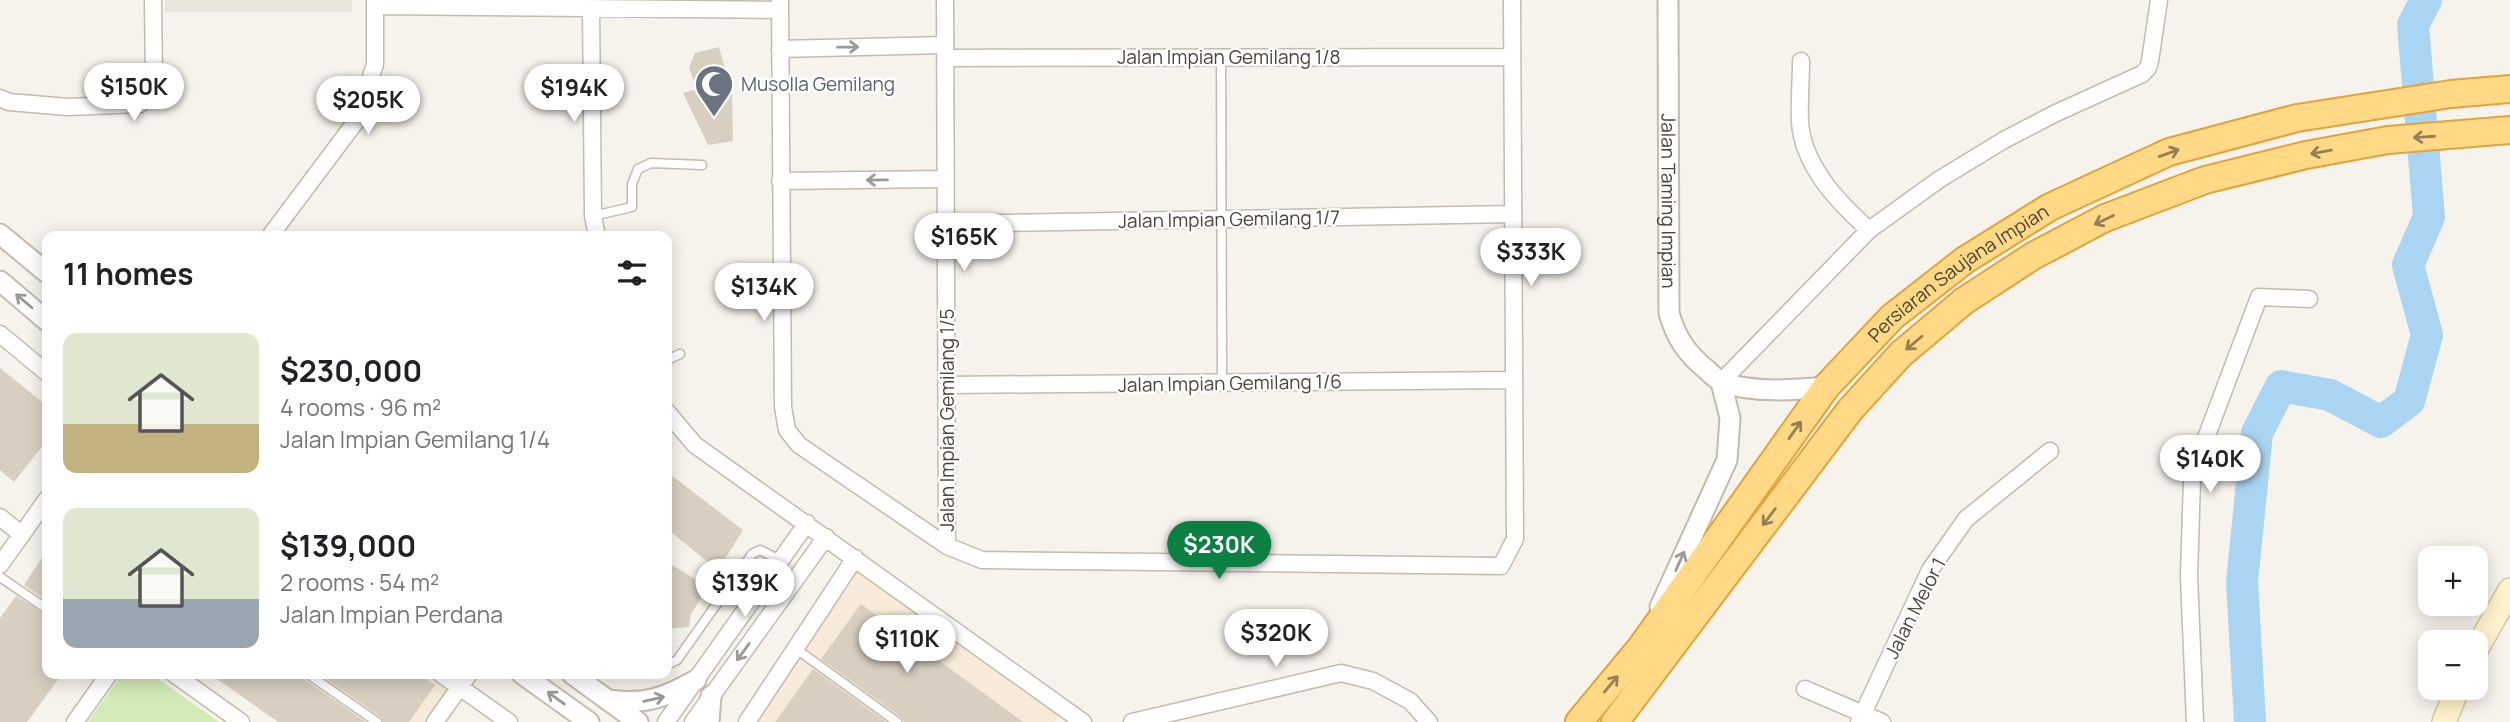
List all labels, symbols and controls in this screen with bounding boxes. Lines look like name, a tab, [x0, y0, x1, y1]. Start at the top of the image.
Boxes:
one-way arrow	[836, 41, 859, 54]
street label: Jalan Impian Gemilang 1/8	[1117, 44, 1341, 70]
mosque icon: Musolla Gemilang	[693, 63, 735, 118]
pin: $150K	[85, 64, 183, 123]
pin: $194K	[525, 64, 623, 124]
text: $150K	[100, 70, 168, 102]
text: $194K	[540, 71, 608, 103]
place label: Musolla Gemilang	[741, 71, 895, 97]
pin: $205K	[319, 76, 417, 136]
text: $205K	[332, 83, 404, 115]
street label: Jalan Taming Impian	[1655, 113, 1682, 289]
one-way arrow	[2413, 131, 2436, 144]
one-way arrow	[2157, 146, 2179, 159]
one-way arrow	[2310, 146, 2333, 159]
one-way arrow	[866, 173, 889, 187]
street label: Persiaran Saujana Impian	[1862, 198, 2053, 348]
street label: Jalan Impian Gemilang 1/7	[1118, 204, 1340, 234]
one-way arrow	[2094, 213, 2115, 227]
pin: $165K	[915, 214, 1013, 273]
text: $165K	[930, 220, 998, 252]
pin: $333K	[1482, 229, 1580, 288]
text: $333K	[1496, 235, 1566, 267]
text: 11 homes	[63, 253, 194, 294]
icon: filters	[613, 254, 651, 292]
pin: $134K	[715, 264, 813, 323]
text: $134K	[731, 270, 797, 302]
one-way arrow	[15, 293, 33, 309]
street label: Jalan Impian Gemilang 1/5	[934, 308, 960, 532]
one-way arrow	[1906, 335, 1924, 351]
text: $230,000	[280, 350, 422, 391]
icon: home	[119, 361, 203, 445]
street label: Jalan Impian Gemilang 1/6	[1118, 368, 1342, 398]
text: 4 rooms · 96 m²	[280, 391, 441, 423]
one-way arrow	[1788, 421, 1802, 440]
text: Jalan Impian Gemilang 1/4	[280, 423, 550, 455]
pin: $140K	[2161, 435, 2259, 495]
text: $140K	[2176, 442, 2244, 474]
one-way arrow	[1762, 507, 1776, 526]
pin: $230K	[1170, 522, 1268, 581]
text: $139,000	[280, 525, 416, 566]
text: $230K	[1183, 528, 1255, 560]
icon: home	[119, 536, 203, 620]
map controls	[2418, 546, 2488, 700]
button: +	[2418, 546, 2488, 616]
one-way arrow	[1675, 551, 1688, 572]
street label: Jalan Melor 1	[1878, 553, 1952, 663]
pin: $139K	[696, 560, 794, 619]
text: 2 rooms · 54 m²	[280, 566, 439, 598]
text: $139K	[711, 566, 779, 598]
text: Jalan Impian Perdana	[280, 598, 503, 630]
pin: $320K	[1227, 610, 1325, 669]
pin: $110K	[858, 616, 956, 675]
text: $320K	[1240, 616, 1312, 648]
text: $110K	[875, 622, 939, 654]
button: −	[2418, 630, 2488, 700]
one-way arrow	[736, 642, 750, 661]
one-way arrow	[1603, 675, 1619, 693]
one-way arrow	[546, 691, 565, 706]
one-way arrow	[642, 692, 665, 705]

